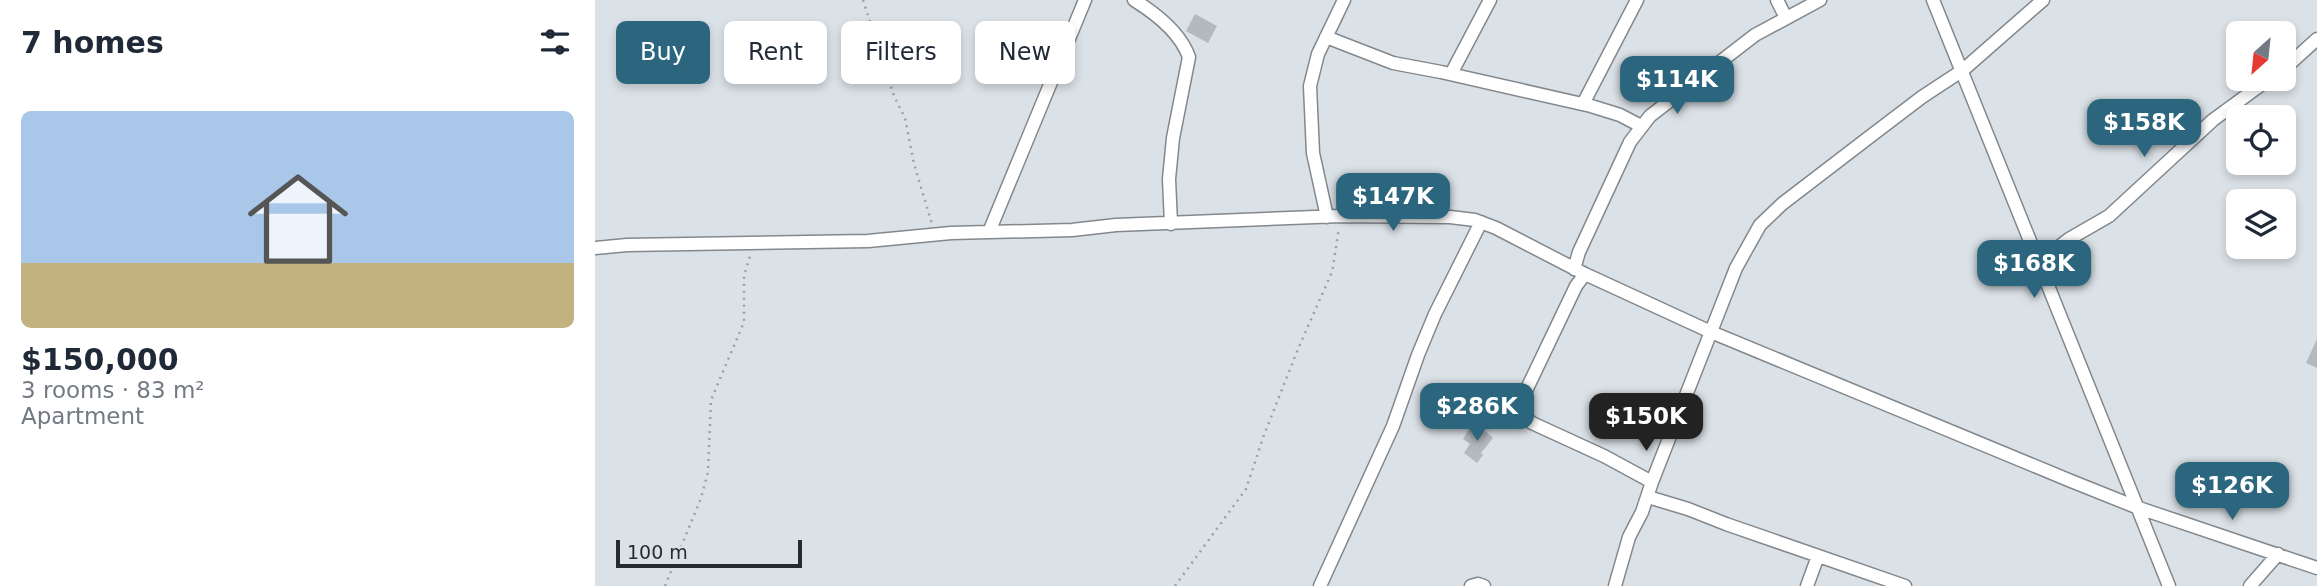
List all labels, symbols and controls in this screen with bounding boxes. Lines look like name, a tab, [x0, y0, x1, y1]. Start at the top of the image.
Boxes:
chip: Buy	[616, 21, 710, 84]
chip: Rent	[724, 21, 827, 84]
chip: Filters	[841, 21, 961, 84]
chip: New	[975, 21, 1075, 84]
north arrow	[2226, 21, 2296, 91]
map controls	[2226, 21, 2296, 259]
icon: filters	[536, 23, 574, 61]
text: 7 homes	[21, 25, 164, 60]
pin: $114K	[1628, 57, 1726, 116]
text: $114K	[1636, 66, 1718, 92]
pin: $158K	[2095, 100, 2193, 159]
button: locate	[2226, 105, 2296, 175]
text: $158K	[2103, 109, 2185, 135]
icon: home	[235, 156, 361, 282]
pin: $147K	[1344, 174, 1442, 233]
text: $147K	[1352, 183, 1434, 209]
button: layers	[2226, 189, 2296, 259]
pin: $168K	[1985, 240, 2083, 300]
text: $168K	[1993, 250, 2075, 276]
text: $150,000	[21, 342, 179, 377]
text: 3 rooms · 83 m²	[21, 377, 205, 403]
pin: $286K	[1428, 384, 1526, 443]
text: $286K	[1436, 393, 1518, 419]
pin: $150K	[1597, 393, 1695, 453]
text: Apartment	[21, 403, 144, 429]
text: $150K	[1605, 403, 1687, 429]
pin: $126K	[2183, 462, 2281, 522]
text: $126K	[2191, 472, 2273, 498]
scale bar	[616, 537, 801, 569]
text: 100 m	[627, 541, 688, 563]

